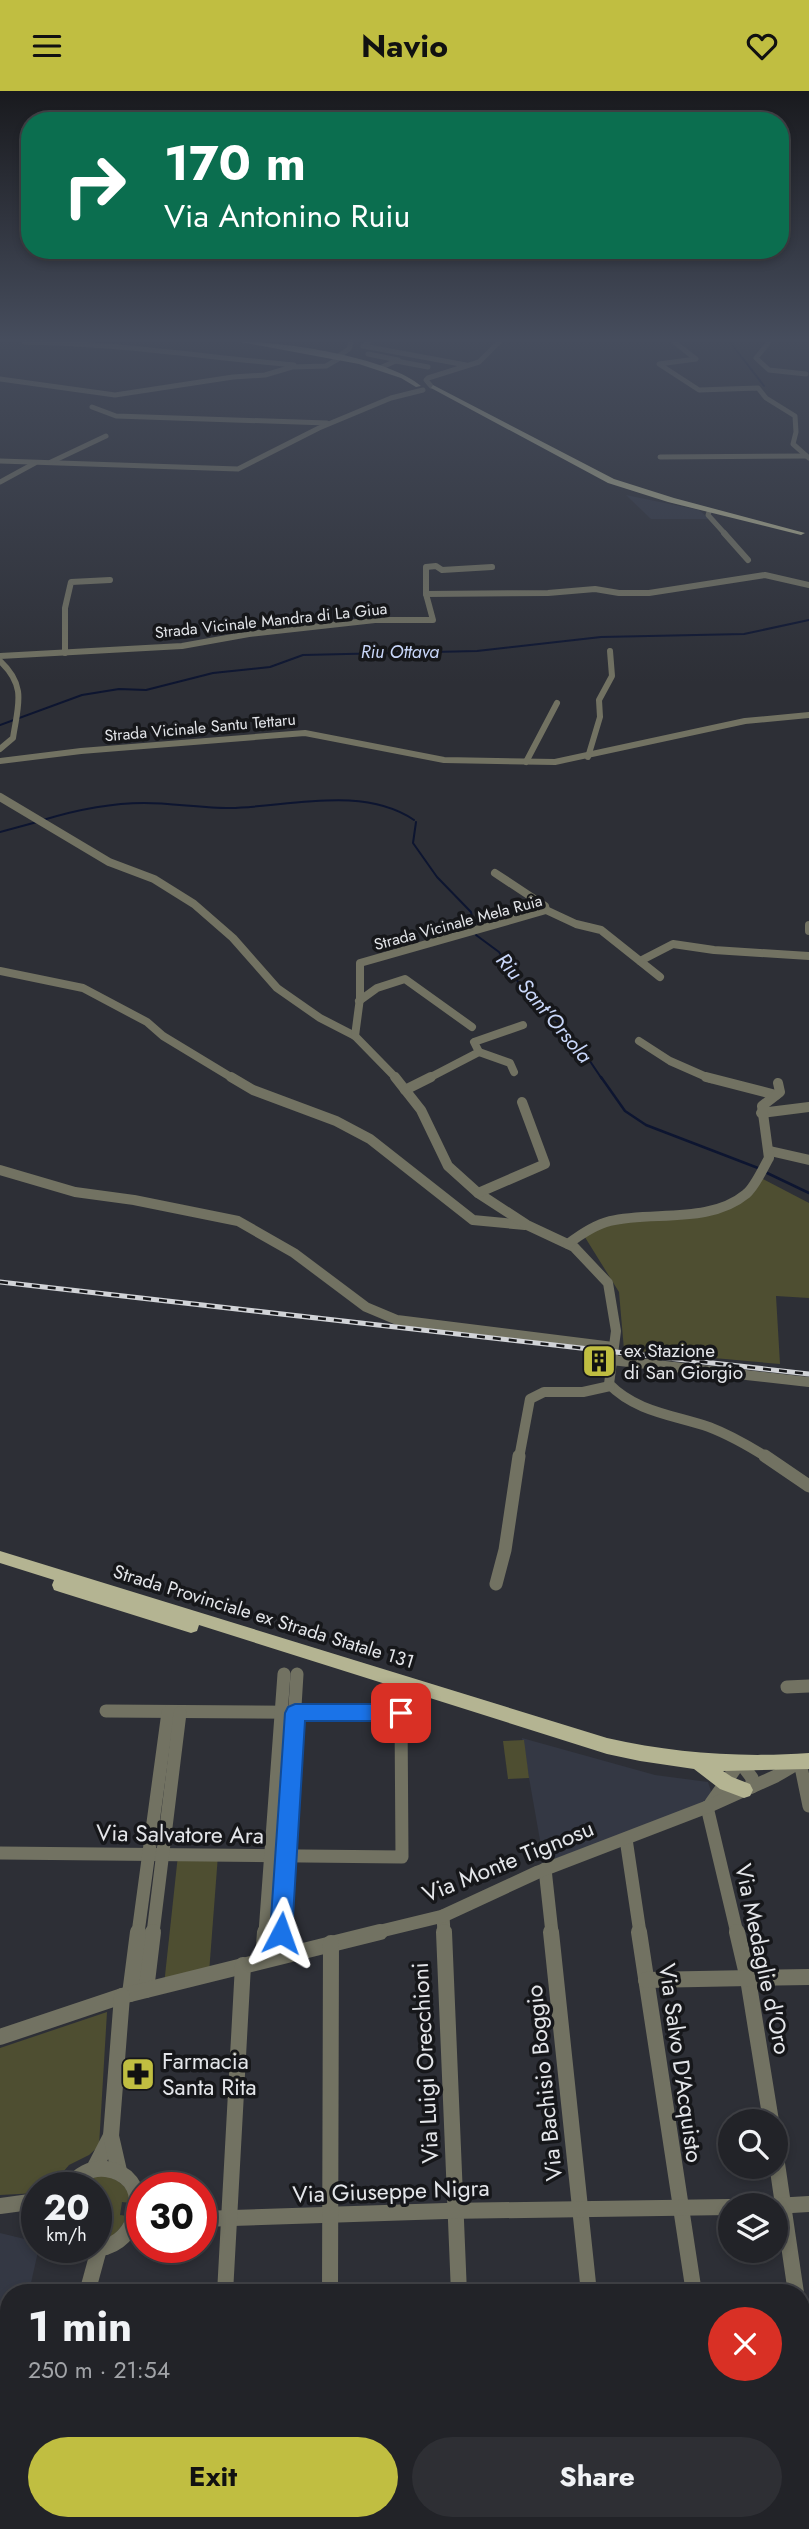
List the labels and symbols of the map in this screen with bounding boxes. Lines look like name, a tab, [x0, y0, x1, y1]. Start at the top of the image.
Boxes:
street label: Strada Vicinale Mandra di La Giua	[154, 597, 388, 644]
water label: Riu Ottava	[361, 639, 439, 665]
street label: Strada Vicinale Santu Tettaru	[103, 708, 297, 747]
street label: Strada Vicinale Mela Ruia	[371, 889, 545, 956]
water label: Riu Sant'Orsola	[489, 946, 599, 1070]
place label: ex Stazione di San Giorgio	[624, 1337, 743, 1386]
building icon: ex Stazione di San Giorgio	[580, 1342, 618, 1380]
street label: Strada Provinciale ex Strada Statale 131	[110, 1558, 418, 1675]
pin	[371, 1683, 431, 1743]
street label: Via Monte Tignosu	[417, 1811, 599, 1911]
street label: Via Salvatore Ara	[96, 1816, 264, 1852]
street label: Via Medaglie d'Oro	[726, 1861, 800, 2057]
position arrow	[244, 1896, 318, 1970]
street label: Via Salvo D'Acquisto	[650, 1961, 712, 2165]
street label: Via Luigi Orecchioni	[403, 1962, 447, 2164]
street label: Via Bachisio Boggio	[517, 1983, 571, 2183]
place label: Farmacia Santa Rita	[162, 2044, 257, 2104]
pharmacy icon: Farmacia Santa Rita	[119, 2055, 157, 2093]
street label: Via Giuseppe Nigra	[292, 2171, 490, 2211]
speed limit sign: 30	[126, 2172, 217, 2263]

